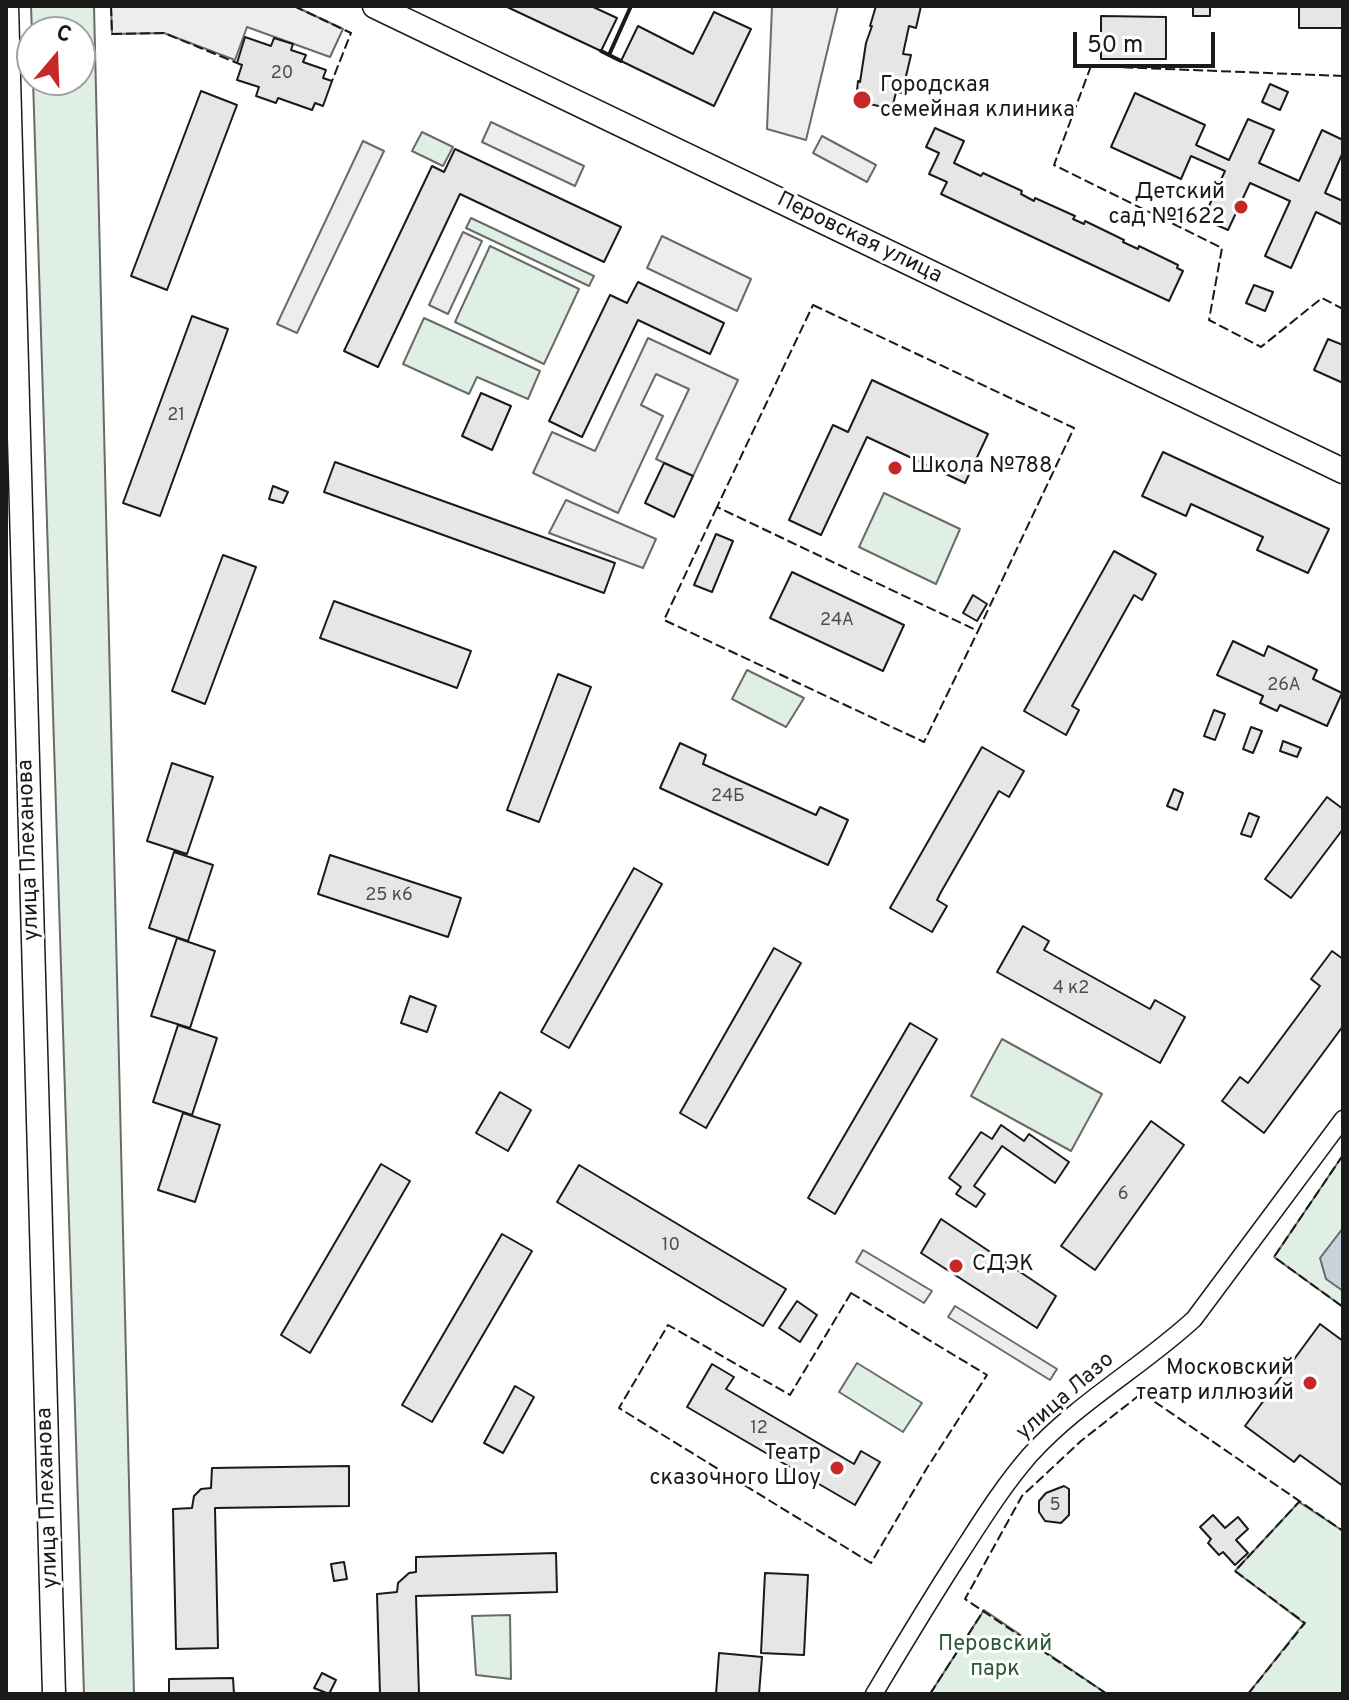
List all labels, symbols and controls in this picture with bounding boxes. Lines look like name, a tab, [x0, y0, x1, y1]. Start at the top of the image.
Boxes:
north arrow	[16, 16, 96, 96]
scale bar	[1077, 16, 1219, 66]
text: С	[52, 20, 74, 50]
text: 50 m	[1087, 31, 1143, 61]
house number: 20	[271, 63, 293, 85]
place label: Городская семейная клиника	[880, 74, 1075, 126]
marker: Городская семейная клиника	[851, 89, 873, 111]
place label: Детский сад №1622	[1108, 181, 1225, 232]
street label: Перовская улица	[772, 188, 946, 290]
marker: Детский сад №1622	[1232, 198, 1250, 216]
house number: 21	[167, 405, 185, 427]
place label: Школа №788	[911, 455, 1052, 481]
marker: Школа №788	[886, 459, 904, 477]
house number: 24А	[820, 610, 854, 632]
house number: 26А	[1267, 675, 1301, 697]
street label: улица Плеханова	[14, 759, 46, 941]
house number: 24Б	[711, 786, 745, 808]
house number: 25 к6	[365, 885, 413, 907]
house number: 4 к2	[1053, 978, 1089, 1000]
house number: 6	[1118, 1184, 1128, 1206]
house number: 10	[662, 1235, 680, 1257]
place label: СДЭК	[972, 1253, 1034, 1279]
marker: СДЭК	[947, 1257, 965, 1275]
street label: улица Лазо	[1012, 1347, 1120, 1447]
place label: Московский театр иллюзий	[1136, 1357, 1294, 1408]
marker: Московский театр иллюзий	[1301, 1374, 1319, 1392]
street label: улица Плеханова	[33, 1407, 65, 1589]
house number: 12	[750, 1418, 768, 1440]
place label: Театр сказочного Шоу	[649, 1442, 821, 1494]
marker: Театр сказочного Шоу	[828, 1459, 846, 1477]
house number: 5	[1049, 1495, 1061, 1517]
park label: Перовский парк	[938, 1633, 1052, 1684]

